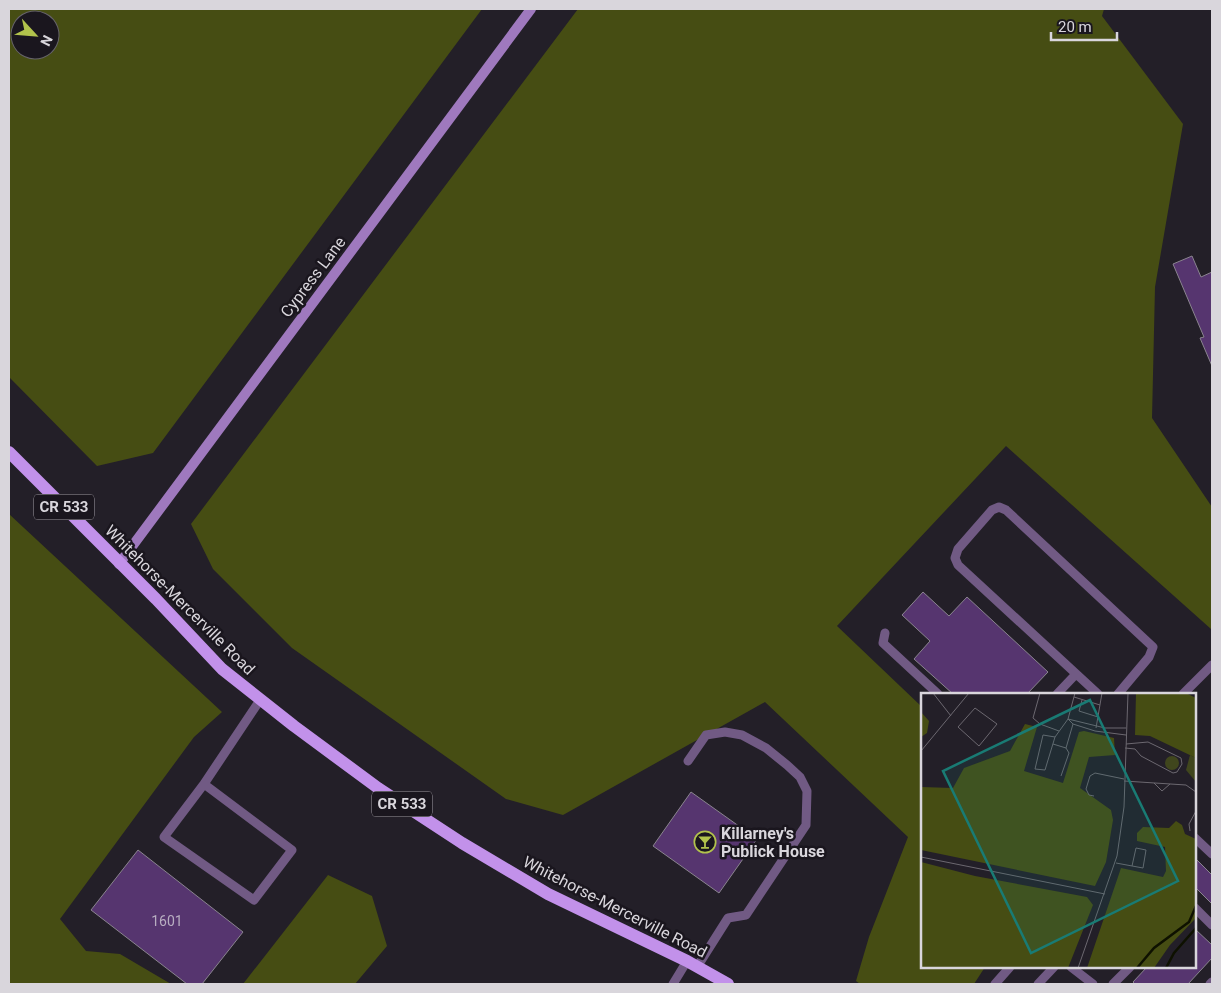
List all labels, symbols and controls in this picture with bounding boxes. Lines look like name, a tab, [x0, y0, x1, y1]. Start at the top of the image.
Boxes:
north arrow	[10, 10, 60, 60]
scale bar	[1051, 10, 1117, 42]
text: 20 m	[1058, 18, 1092, 36]
text: N	[37, 33, 56, 49]
street label: Cypress Lane	[277, 233, 349, 321]
road number: CR 533	[34, 494, 94, 520]
street label: Whitehorse-Mercerville Road	[101, 521, 259, 679]
inset map	[921, 693, 1196, 968]
road number: CR 533	[372, 792, 432, 816]
place label: Killarney's Publick House	[721, 824, 825, 861]
bar icon: Killarney's Publick House	[693, 830, 717, 854]
street label: Whitehorse-Mercerville Road	[520, 852, 710, 962]
house number: 1601	[151, 913, 183, 929]

